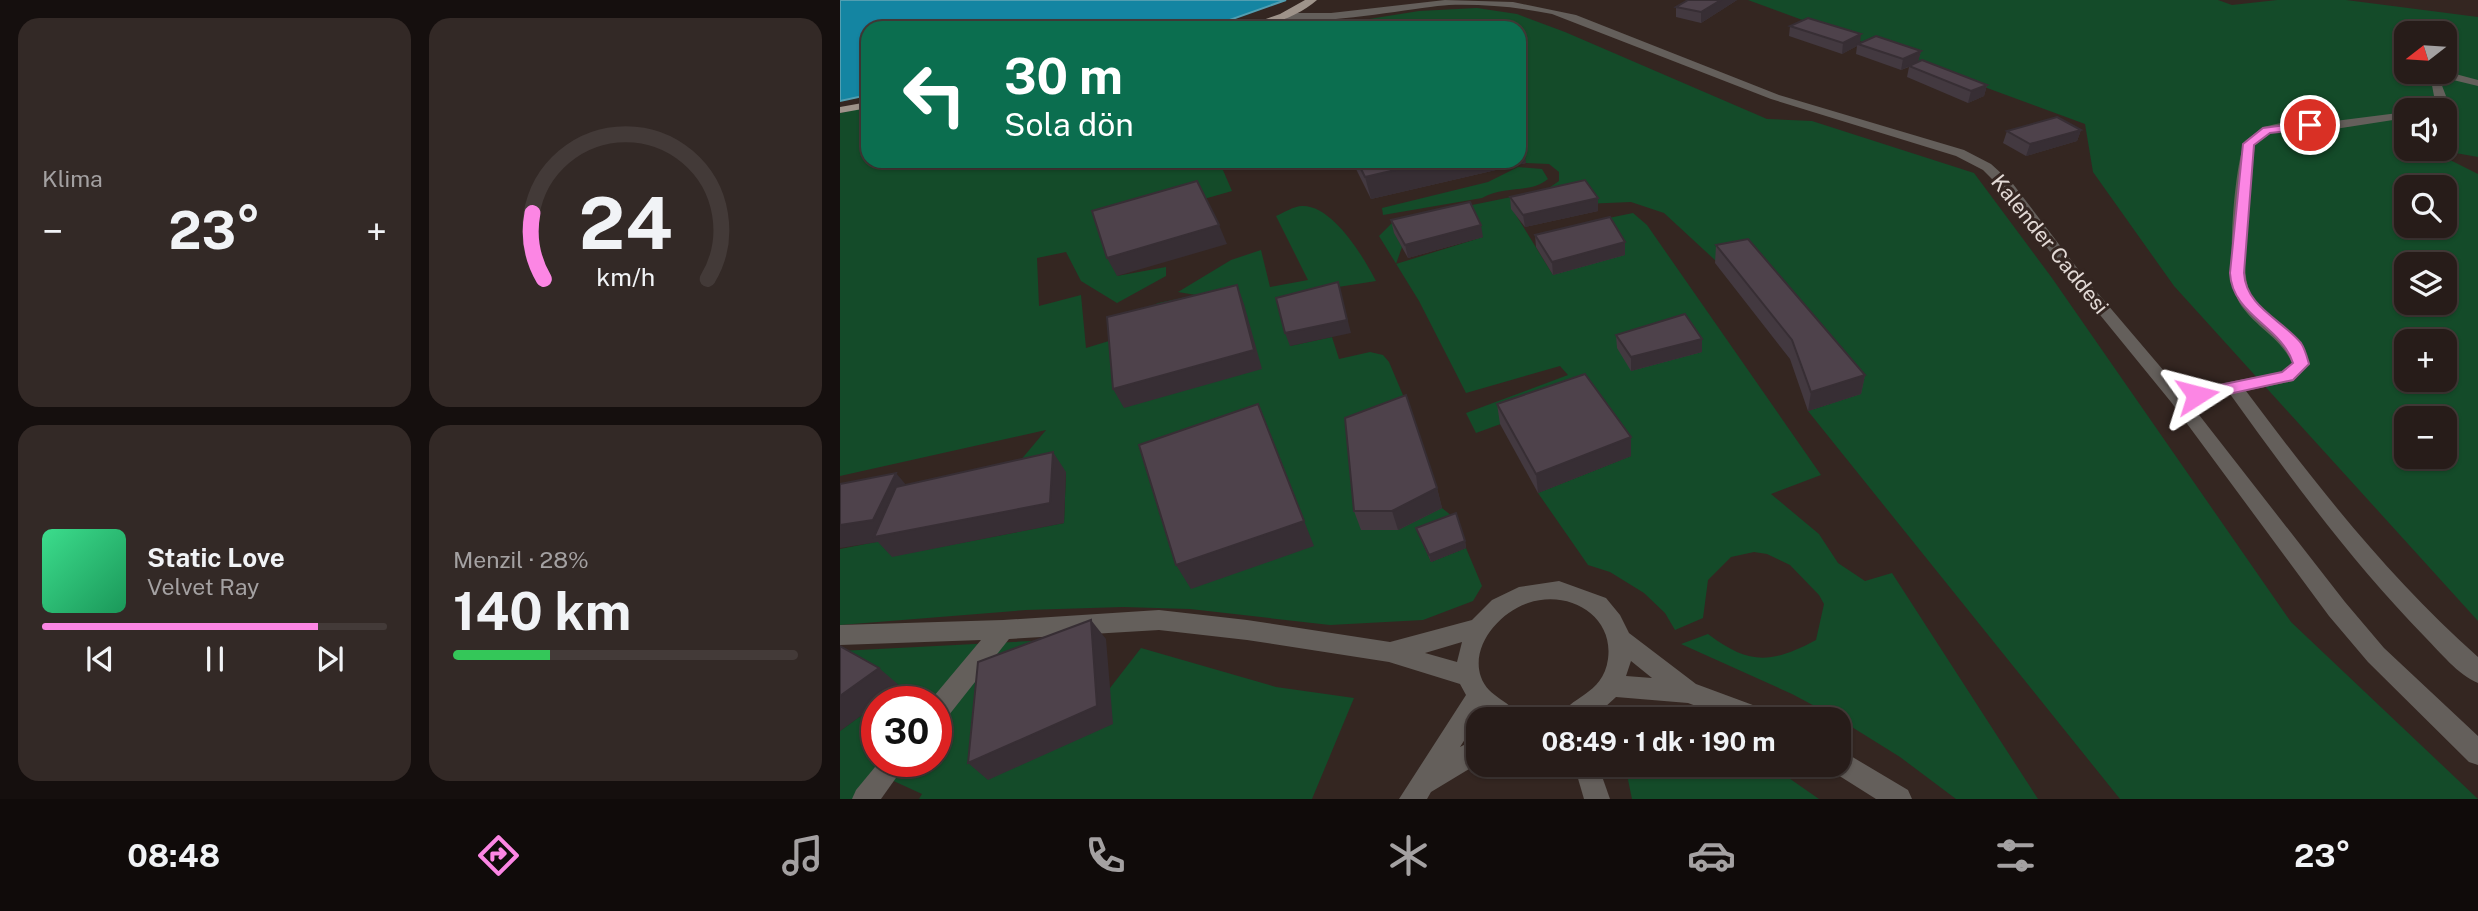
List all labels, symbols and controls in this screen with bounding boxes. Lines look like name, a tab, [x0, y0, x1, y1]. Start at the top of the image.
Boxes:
north arrow	[2394, 21, 2457, 84]
map controls	[2394, 21, 2457, 469]
text: 30 m	[1004, 47, 1123, 105]
icon: left	[889, 49, 980, 140]
pin	[2280, 95, 2340, 155]
button: sound	[2394, 98, 2457, 161]
text: Sola dön	[1004, 106, 1134, 143]
icon: arrive	[2291, 106, 2329, 144]
text: Klima	[42, 165, 103, 192]
street label: Kalender Caddesi	[1986, 169, 2114, 319]
button: search	[2394, 175, 2457, 238]
text: 24	[579, 180, 672, 265]
text: 23°	[168, 200, 261, 261]
text: −	[42, 209, 63, 254]
text: +	[366, 209, 387, 254]
button: layers	[2394, 252, 2457, 315]
text: km/h	[596, 261, 655, 291]
button: +	[2394, 329, 2457, 392]
position arrow	[2160, 358, 2234, 432]
button: −	[2394, 406, 2457, 469]
text: Static Love	[147, 542, 285, 573]
text: Menzil · 28%	[453, 546, 589, 573]
text: Velvet Ray	[147, 573, 259, 600]
text: 140 km	[453, 581, 631, 642]
icon: previous	[81, 640, 119, 678]
icon: pause	[196, 640, 234, 678]
icon: next	[311, 640, 349, 678]
speed limit sign: 30	[861, 686, 952, 777]
text: 08:49 · 1 dk · 190 m	[1542, 726, 1775, 757]
icon: directions	[474, 831, 523, 880]
icon: music	[778, 831, 827, 880]
icon: phone	[1081, 831, 1130, 880]
icon: climate	[1384, 831, 1433, 880]
icon: car	[1687, 831, 1736, 880]
icon: filters	[1991, 831, 2040, 880]
text: 08:48	[127, 837, 220, 874]
text: 23°	[2294, 837, 2351, 874]

